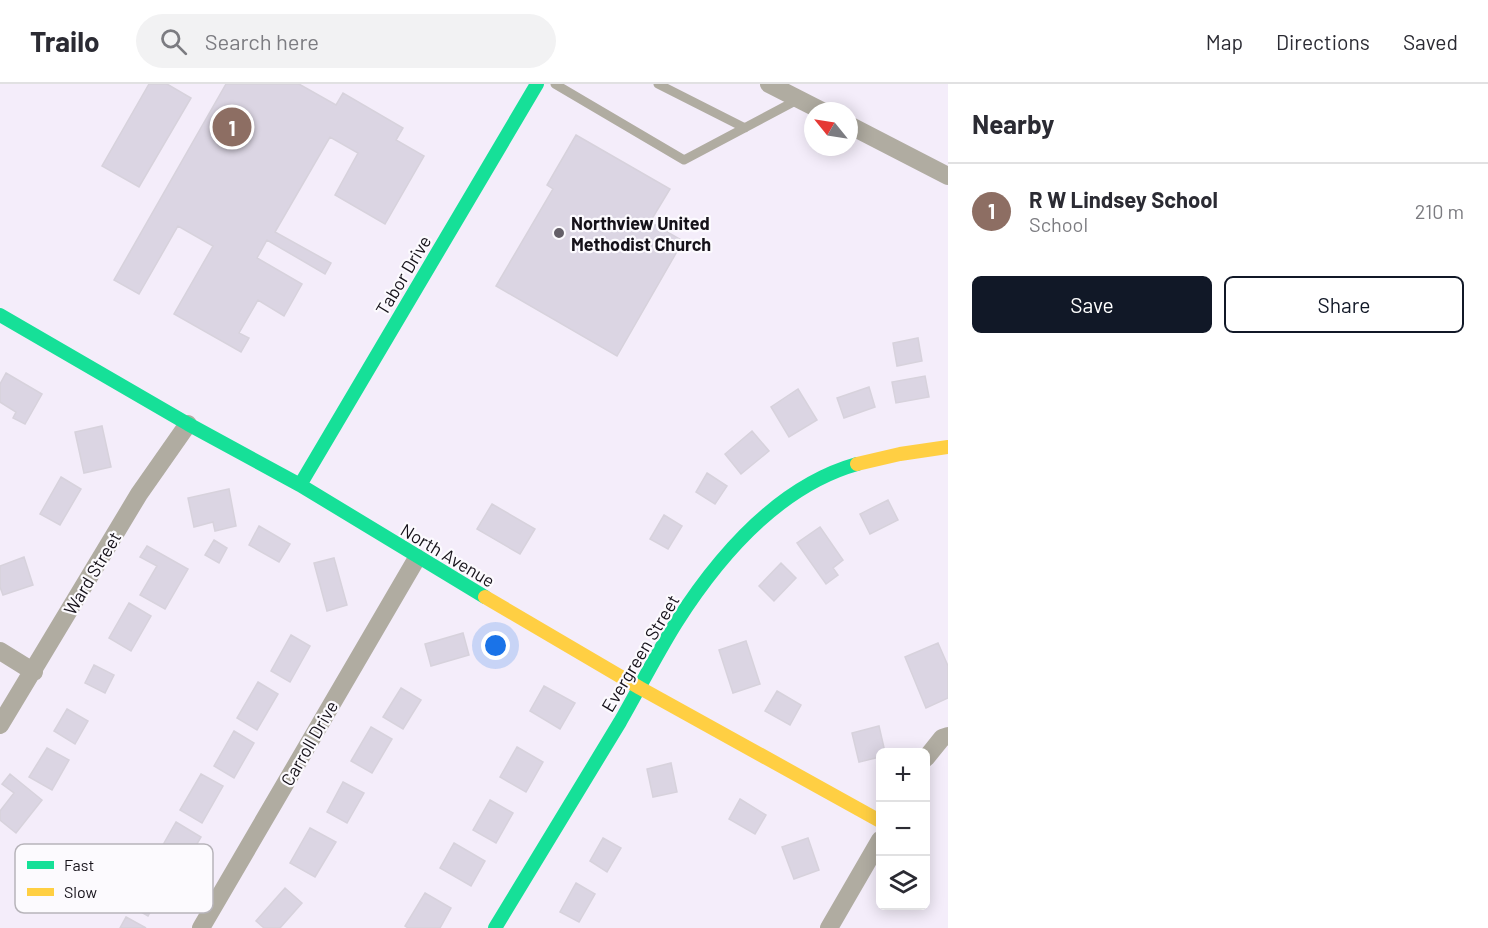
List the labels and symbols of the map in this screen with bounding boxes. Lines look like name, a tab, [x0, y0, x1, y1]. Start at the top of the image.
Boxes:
north arrow	[804, 102, 858, 156]
pin: 1	[212, 104, 252, 150]
place label: Northview United Methodist Church	[571, 212, 711, 255]
marker: Northview United Methodist Church	[552, 226, 566, 240]
street label: Tabor Drive	[371, 231, 435, 319]
street label: North Avenue	[397, 518, 499, 592]
street label: Ward Street	[59, 527, 125, 619]
street label: Evergreen Street	[596, 590, 684, 716]
your location	[481, 631, 510, 660]
street label: Carroll Drive	[276, 696, 342, 790]
legend	[15, 844, 213, 913]
text: Fast	[64, 855, 94, 874]
text: Slow	[64, 882, 97, 901]

